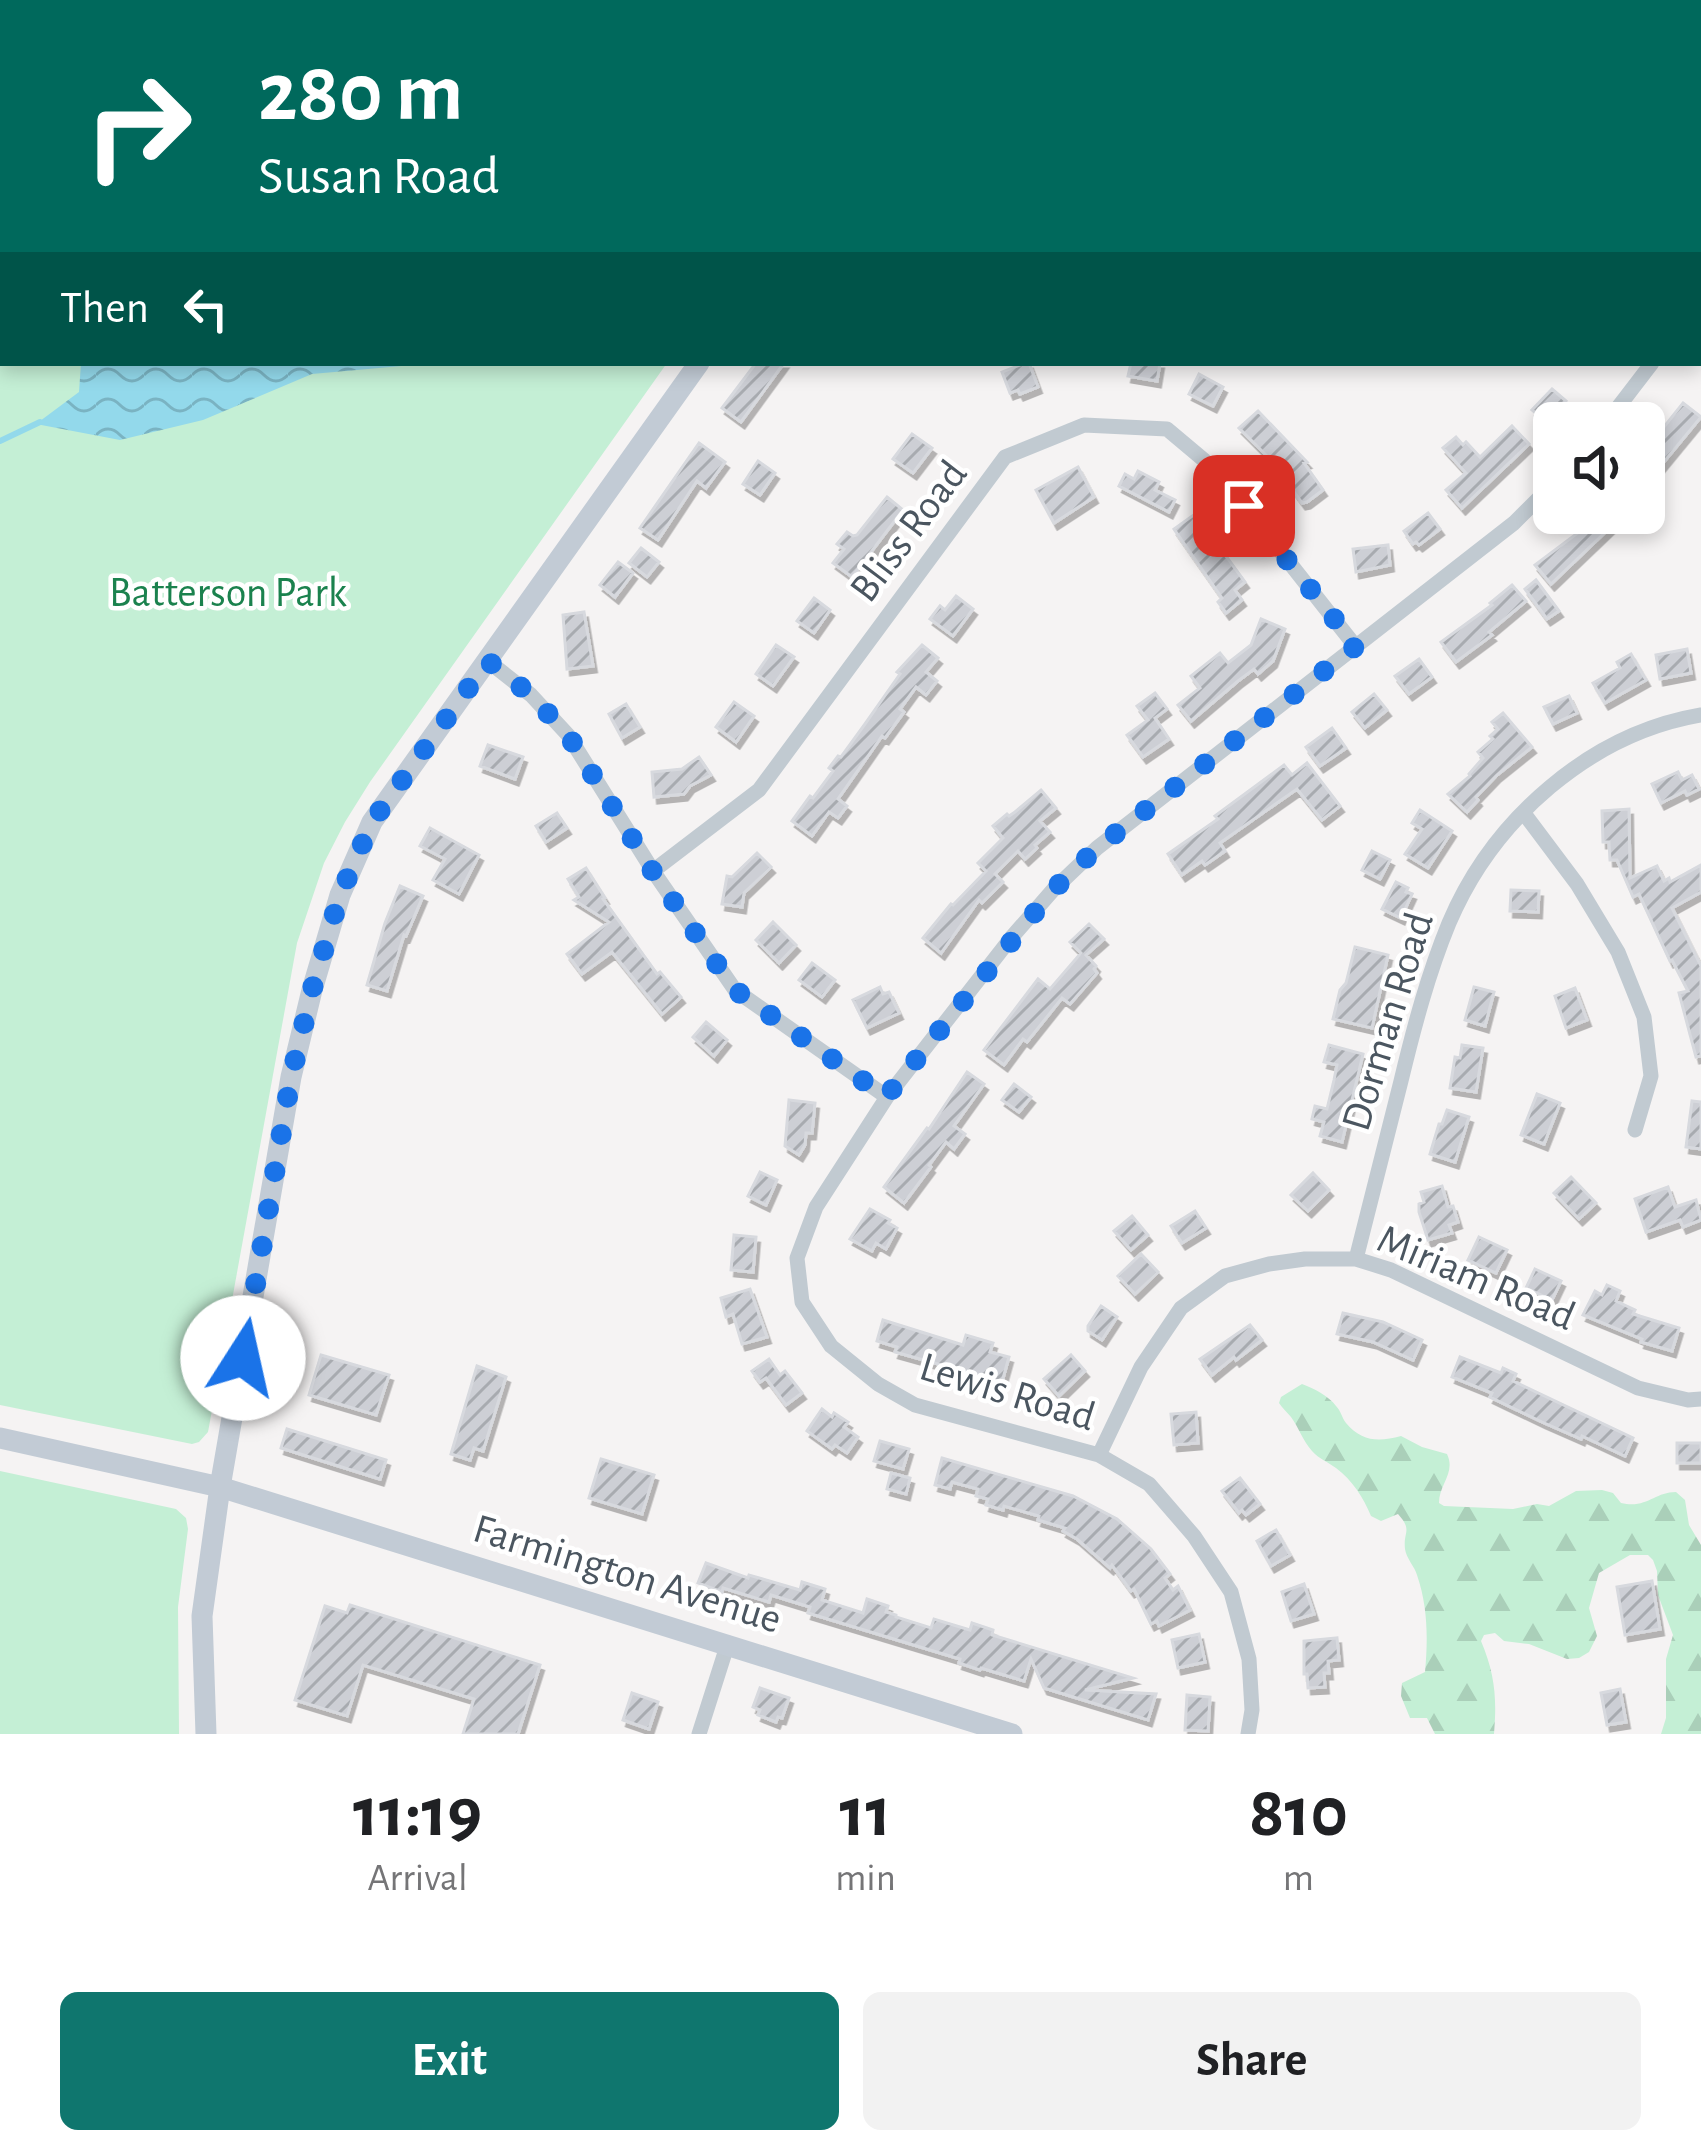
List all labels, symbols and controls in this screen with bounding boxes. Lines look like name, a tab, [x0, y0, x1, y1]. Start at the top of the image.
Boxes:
icon: right	[60, 48, 216, 204]
text: 280 m	[258, 52, 463, 136]
text: Susan Road	[258, 150, 500, 204]
icon: left	[173, 276, 239, 342]
text: Then	[60, 286, 149, 331]
map controls	[1533, 402, 1665, 534]
button: sound	[1533, 402, 1665, 534]
street label: Bliss Road	[842, 453, 975, 610]
pin	[1193, 455, 1295, 557]
icon: arrive	[1211, 473, 1277, 539]
park label: Batterson Park	[109, 572, 347, 614]
street label: Dorman Road	[1335, 908, 1441, 1136]
street label: Miriam Road	[1371, 1217, 1581, 1338]
position arrow	[180, 1295, 306, 1421]
street label: Lewis Road	[915, 1345, 1100, 1438]
street label: Farmington Avenue	[469, 1507, 786, 1641]
text: 11:19	[353, 1777, 482, 1849]
text: 11	[840, 1777, 891, 1849]
text: 810	[1249, 1777, 1348, 1849]
text: Arrival	[367, 1859, 468, 1898]
text: min	[835, 1859, 896, 1898]
text: m	[1283, 1859, 1314, 1898]
button: Exit	[60, 1992, 839, 2130]
button: Share	[863, 1992, 1641, 2130]

